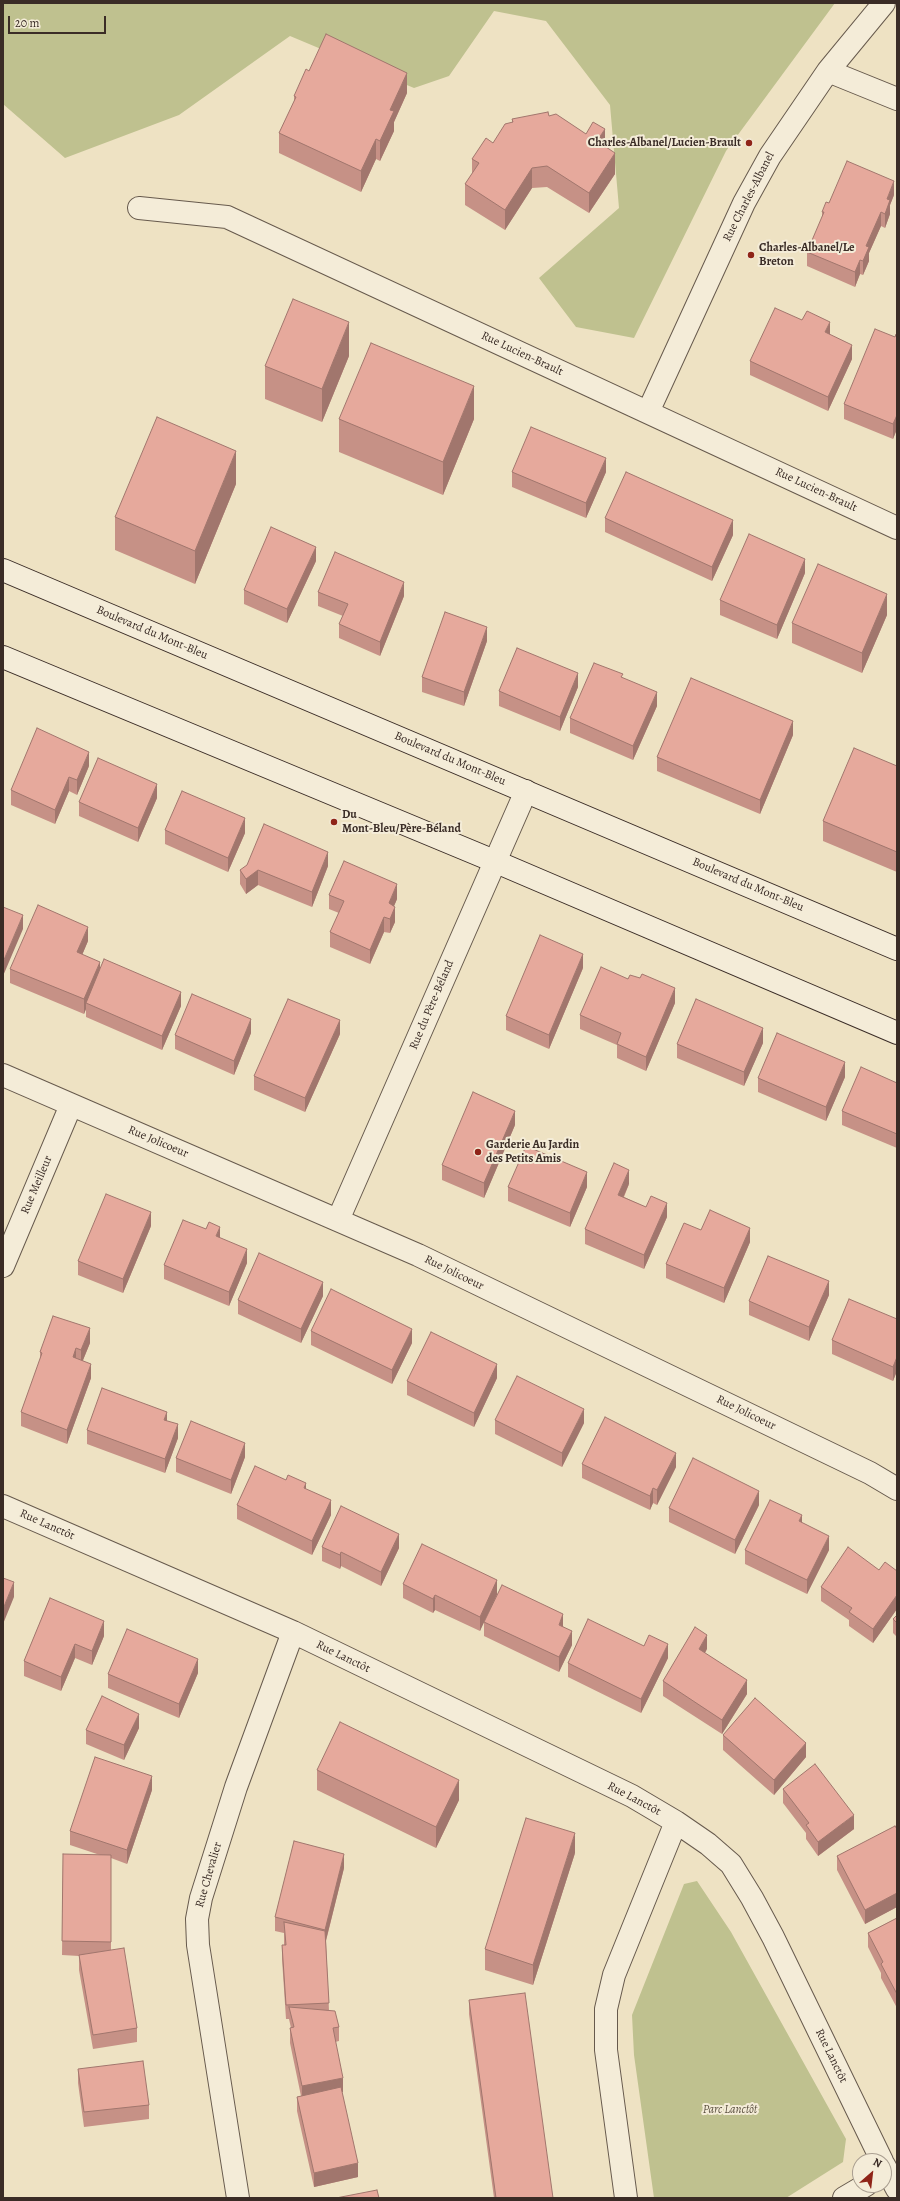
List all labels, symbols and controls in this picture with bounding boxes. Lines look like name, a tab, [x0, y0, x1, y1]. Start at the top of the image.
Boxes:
scale bar	[10, 8, 108, 34]
text: 20 m	[15, 15, 39, 31]
place label: Charles-Albanel/Lucien-Brault	[588, 136, 741, 150]
marker: Charles-Albanel/Lucien-Brault	[744, 138, 754, 148]
street label: Rue Charles-Albanel	[720, 150, 778, 244]
place label: Charles-Albanel/Le Breton	[759, 241, 855, 269]
marker: Charles-Albanel/Le Breton	[746, 250, 756, 260]
street label: Rue Lucien-Brault	[479, 329, 565, 379]
street label: Rue Lucien-Brault	[773, 465, 859, 515]
street label: Boulevard du Mont-Bleu	[94, 603, 210, 663]
street label: Boulevard du Mont-Bleu	[392, 729, 508, 789]
place label: Du Mont-Bleu/Père-Béland	[342, 808, 461, 836]
marker: Du Mont-Bleu/Père-Béland	[329, 817, 339, 827]
street label: Boulevard du Mont-Bleu	[690, 855, 806, 915]
street label: Rue du Père-Béland	[407, 958, 457, 1052]
street label: Rue Jolicoeur	[126, 1123, 190, 1161]
place label: Garderie Au Jardin des Petits Amis	[486, 1138, 579, 1166]
marker: Garderie Au Jardin des Petits Amis	[473, 1147, 483, 1157]
street label: Rue Meilleur	[18, 1154, 56, 1216]
street label: Rue Jolicoeur	[422, 1252, 486, 1294]
street label: Rue Jolicoeur	[714, 1392, 778, 1434]
street label: Rue Lanctôt	[17, 1507, 77, 1543]
street label: Rue Lanctôt	[314, 1638, 372, 1676]
street label: Rue Lanctôt	[605, 1779, 663, 1819]
street label: Rue Chevalier	[193, 1841, 225, 1909]
street label: Rue Lanctôt	[812, 2027, 850, 2085]
park label: Parc Lanctôt	[703, 2103, 757, 2117]
north arrow	[852, 2153, 892, 2193]
text: N	[870, 2154, 884, 2171]

